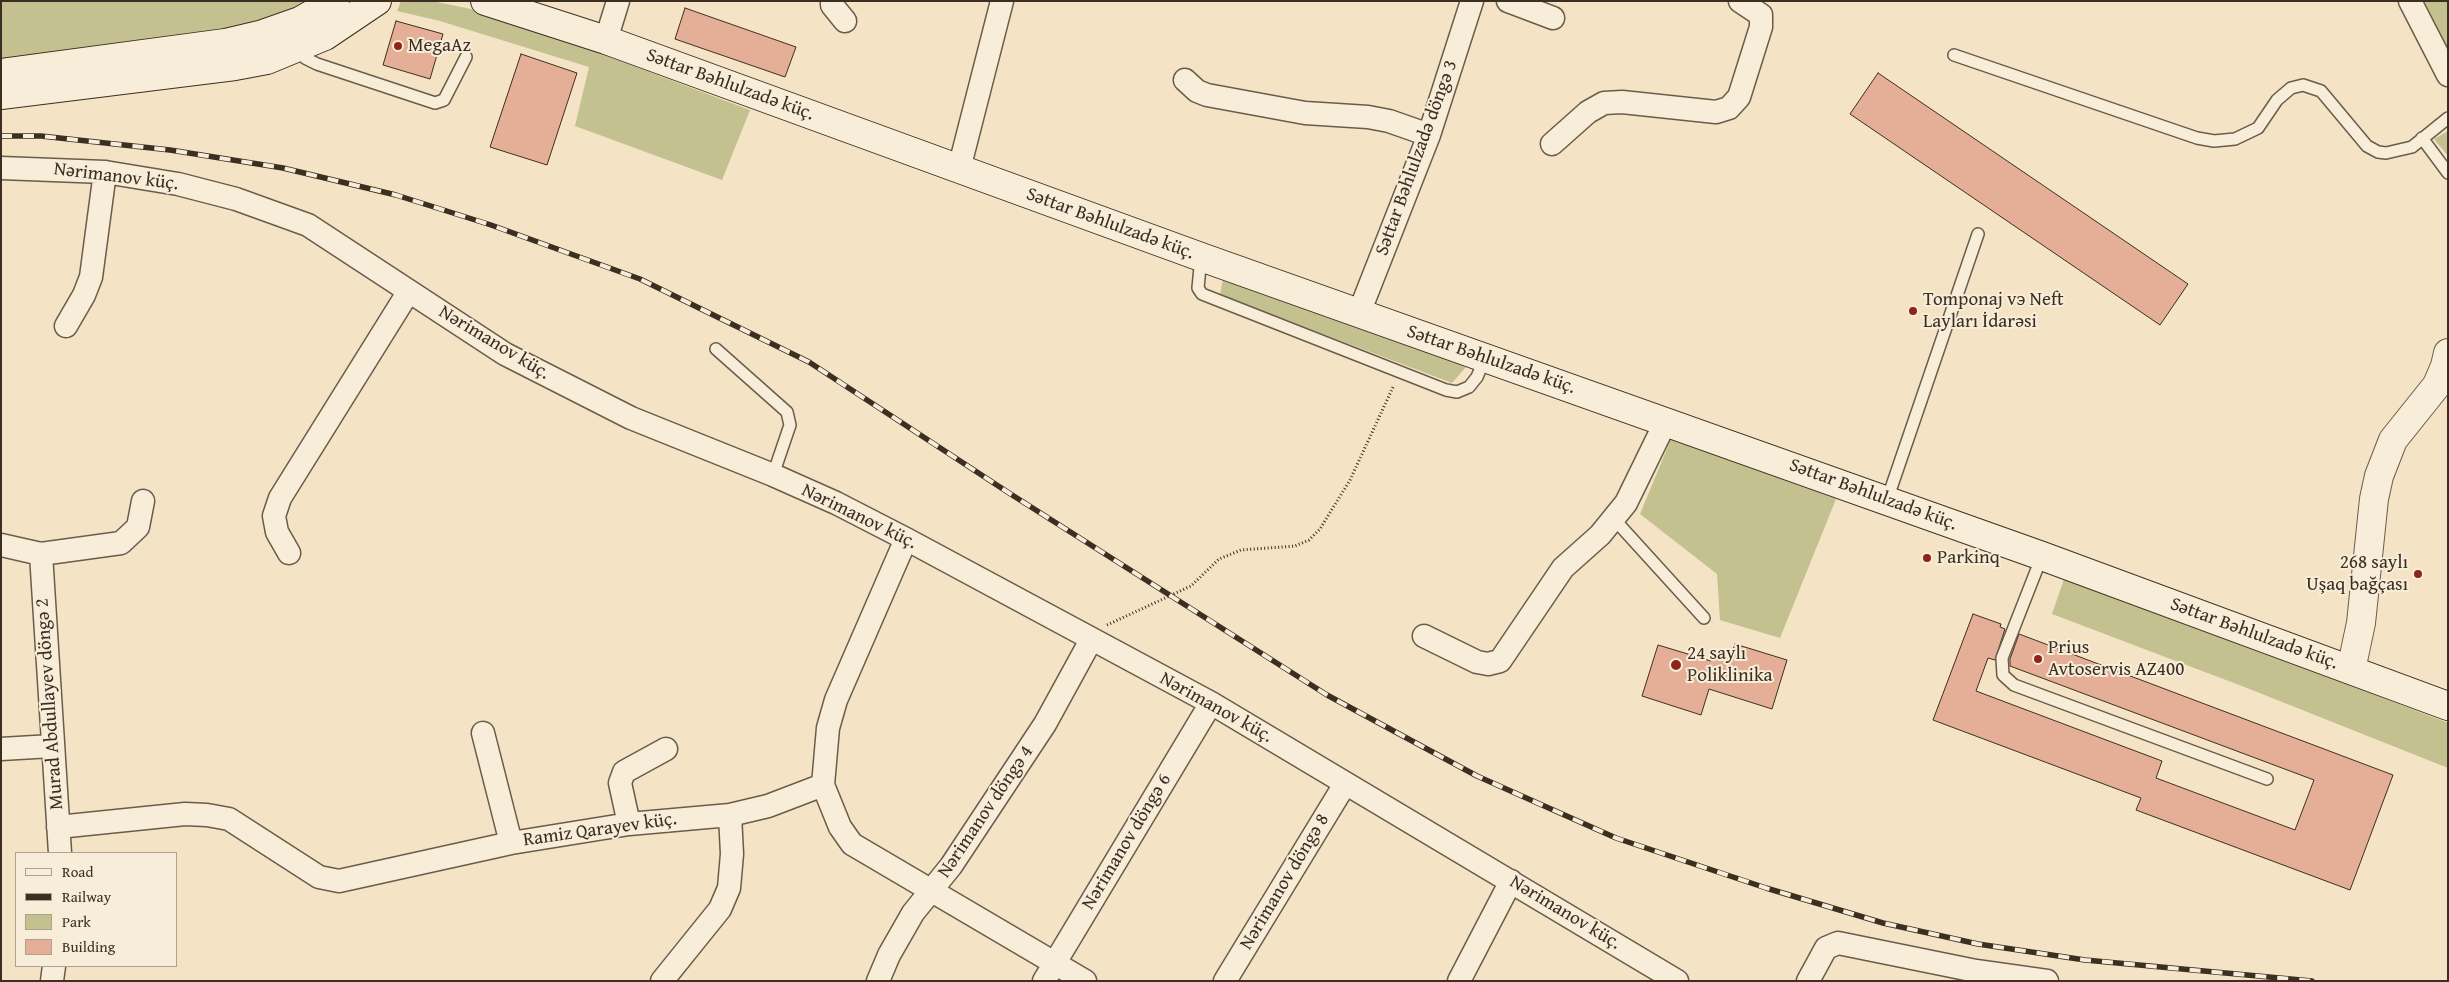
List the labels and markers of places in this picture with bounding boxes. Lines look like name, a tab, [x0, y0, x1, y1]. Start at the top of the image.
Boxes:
place label: MegaAz	[408, 35, 471, 57]
marker: MegaAz	[392, 40, 404, 52]
place label: Tomponaj vэ Neft Layları İdarəsi	[1923, 289, 2064, 333]
marker: Tomponaj vэ Neft Layları İdarəsi	[1907, 305, 1919, 317]
place label: Parkinq	[1937, 547, 2000, 569]
marker: Parkinq	[1921, 552, 1933, 564]
place label: 268 saylı Uşaq bağçası	[2306, 552, 2408, 596]
marker: 268 saylı Uşaq bağçası	[2412, 568, 2424, 580]
place label: Prius Avtoservis AZ400	[2048, 637, 2184, 681]
place label: 24 saylı Poliklinika	[1687, 643, 1773, 687]
marker: Prius Avtoservis AZ400	[2032, 653, 2044, 665]
marker: 24 saylı Poliklinika	[1669, 658, 1683, 672]

